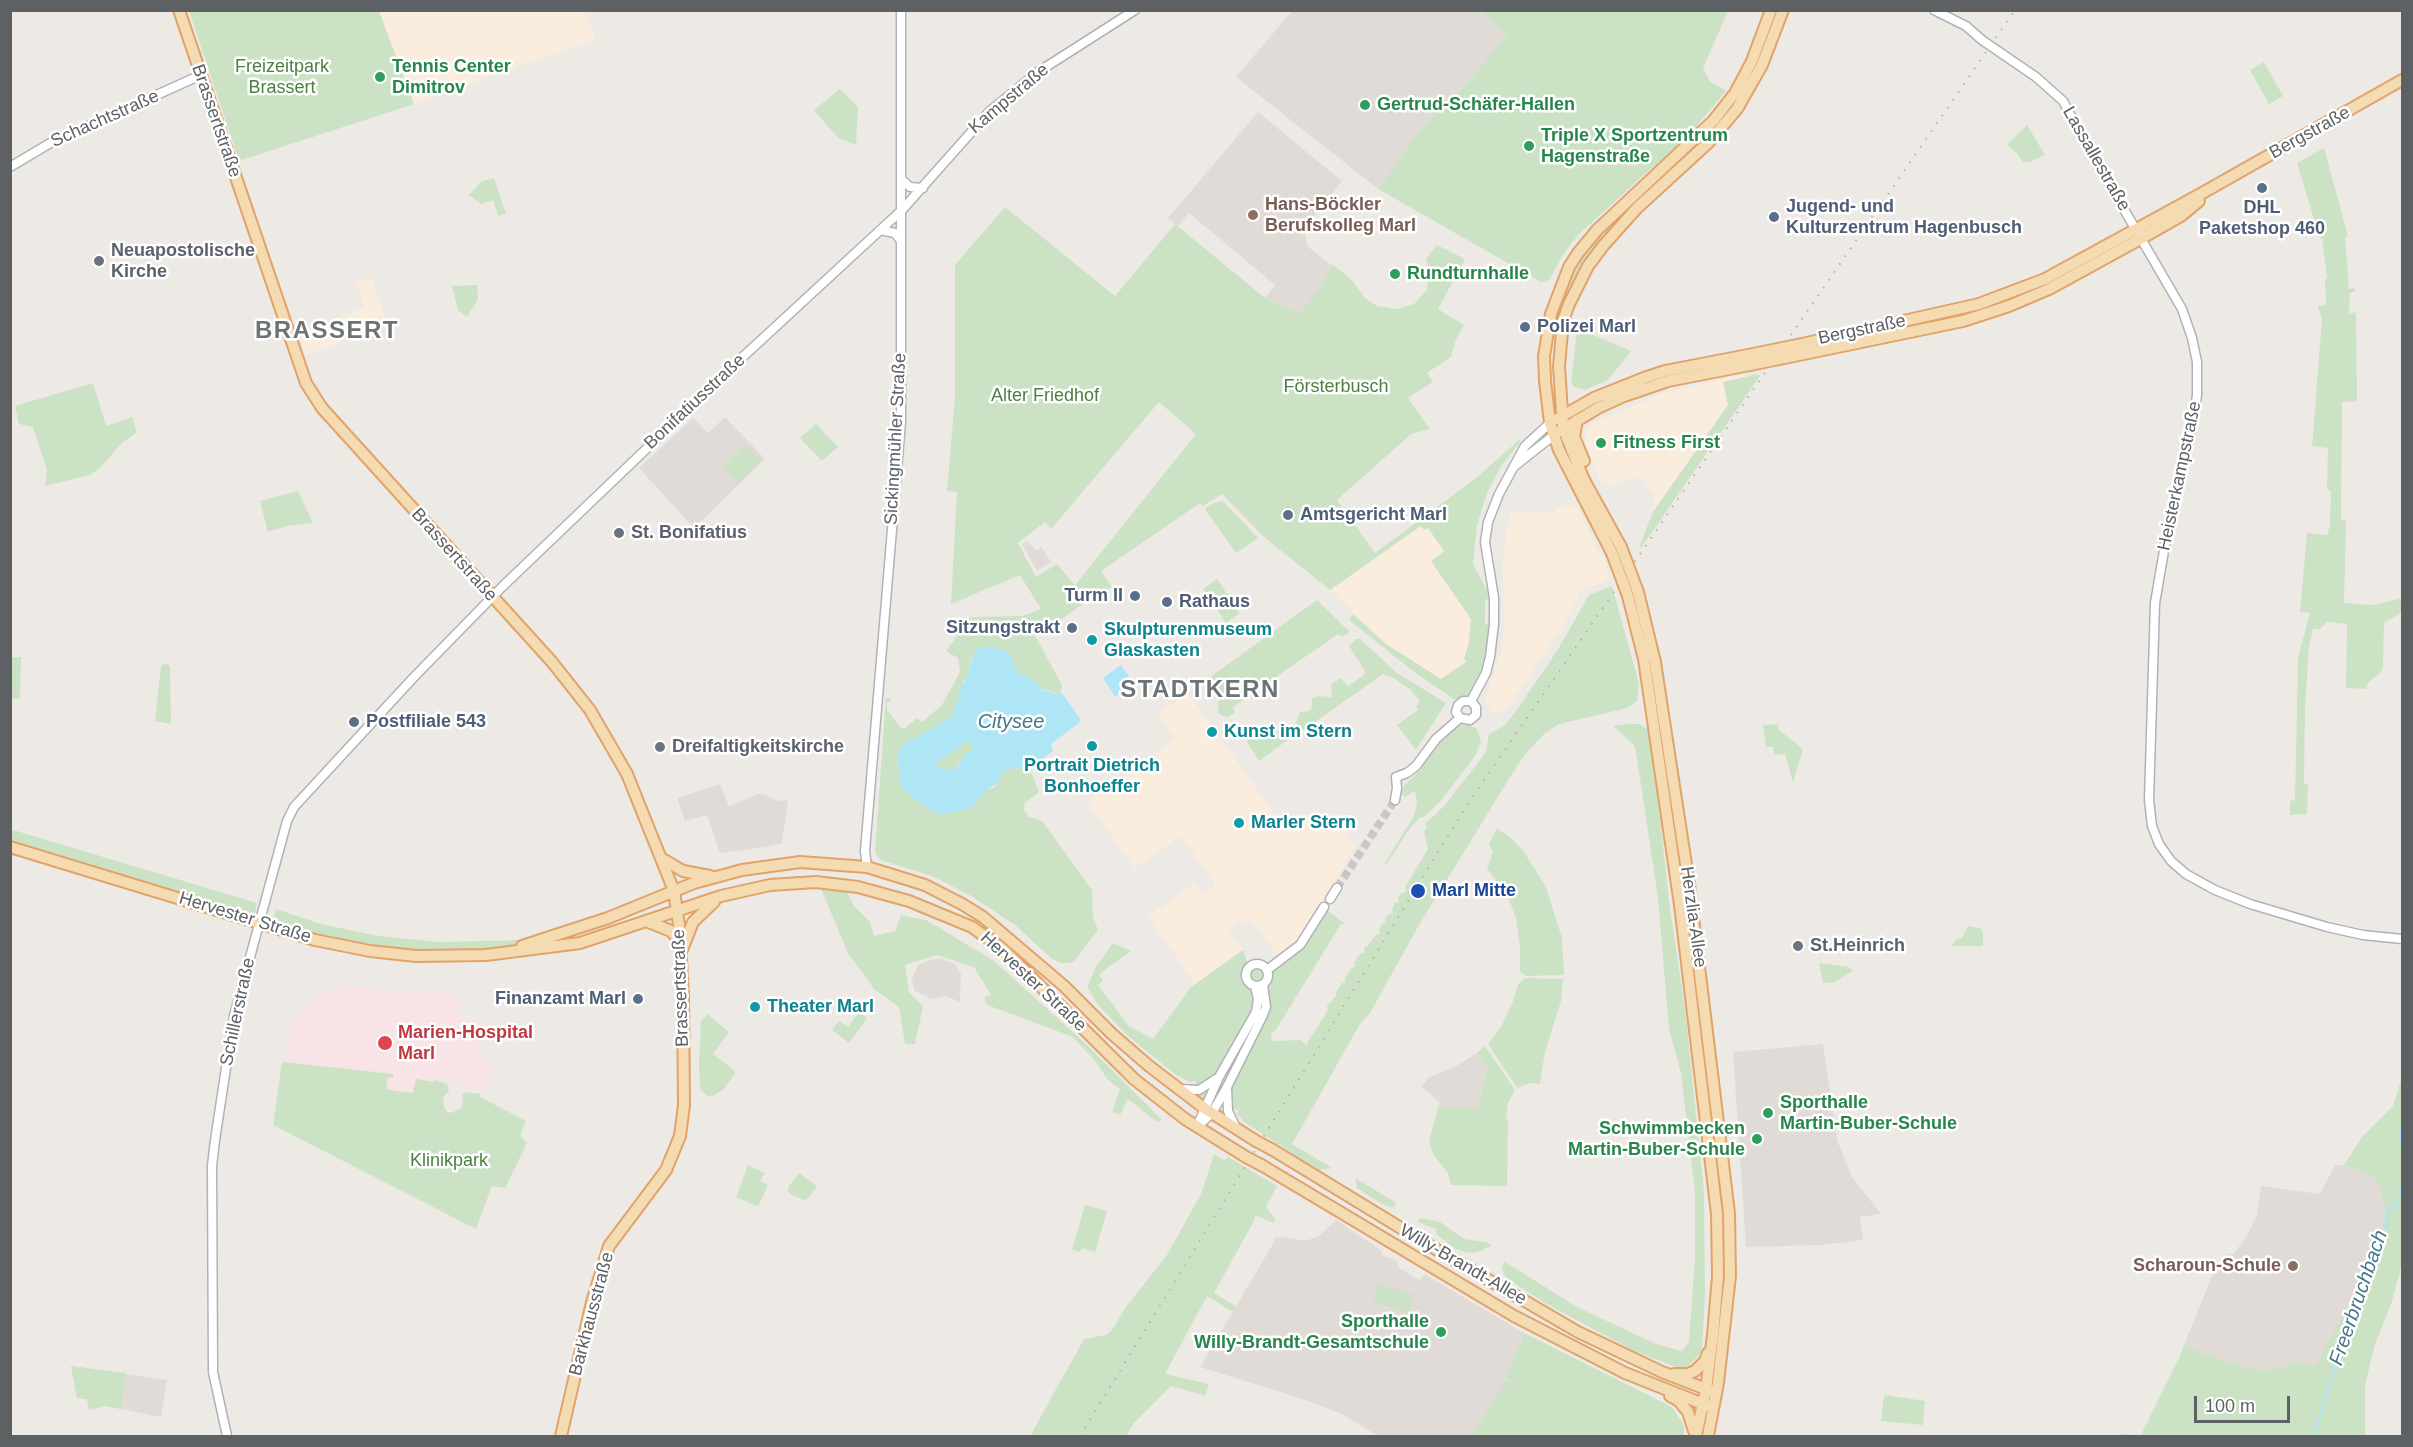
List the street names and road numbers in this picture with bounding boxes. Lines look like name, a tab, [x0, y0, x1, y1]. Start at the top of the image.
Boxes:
street label: Kampstraße	[965, 59, 1053, 139]
street label: Brassertstraße	[187, 62, 245, 180]
street label: Schachtstraße	[48, 86, 162, 152]
street label: Bergstraße	[2266, 102, 2354, 164]
street label: Lassallestraße	[2057, 103, 2135, 215]
street label: Bergstraße	[1816, 310, 1908, 350]
street label: Bonifatiusstraße	[640, 350, 750, 454]
street label: Sickingmühler Straße	[881, 353, 911, 525]
street label: Heisterkampstraße	[2154, 399, 2206, 553]
street label: Brassertstraße	[406, 504, 502, 606]
street label: Herzlia-Allee	[1675, 865, 1711, 969]
street label: Hervester Straße	[176, 888, 314, 948]
street label: Hervester Straße	[976, 927, 1090, 1037]
street label: Brassertstraße	[668, 929, 694, 1047]
street label: Schillerstraße	[216, 956, 260, 1068]
street label: Willy-Brandt-Allee	[1396, 1220, 1530, 1310]
street label: Barkhausstraße	[565, 1250, 619, 1378]

